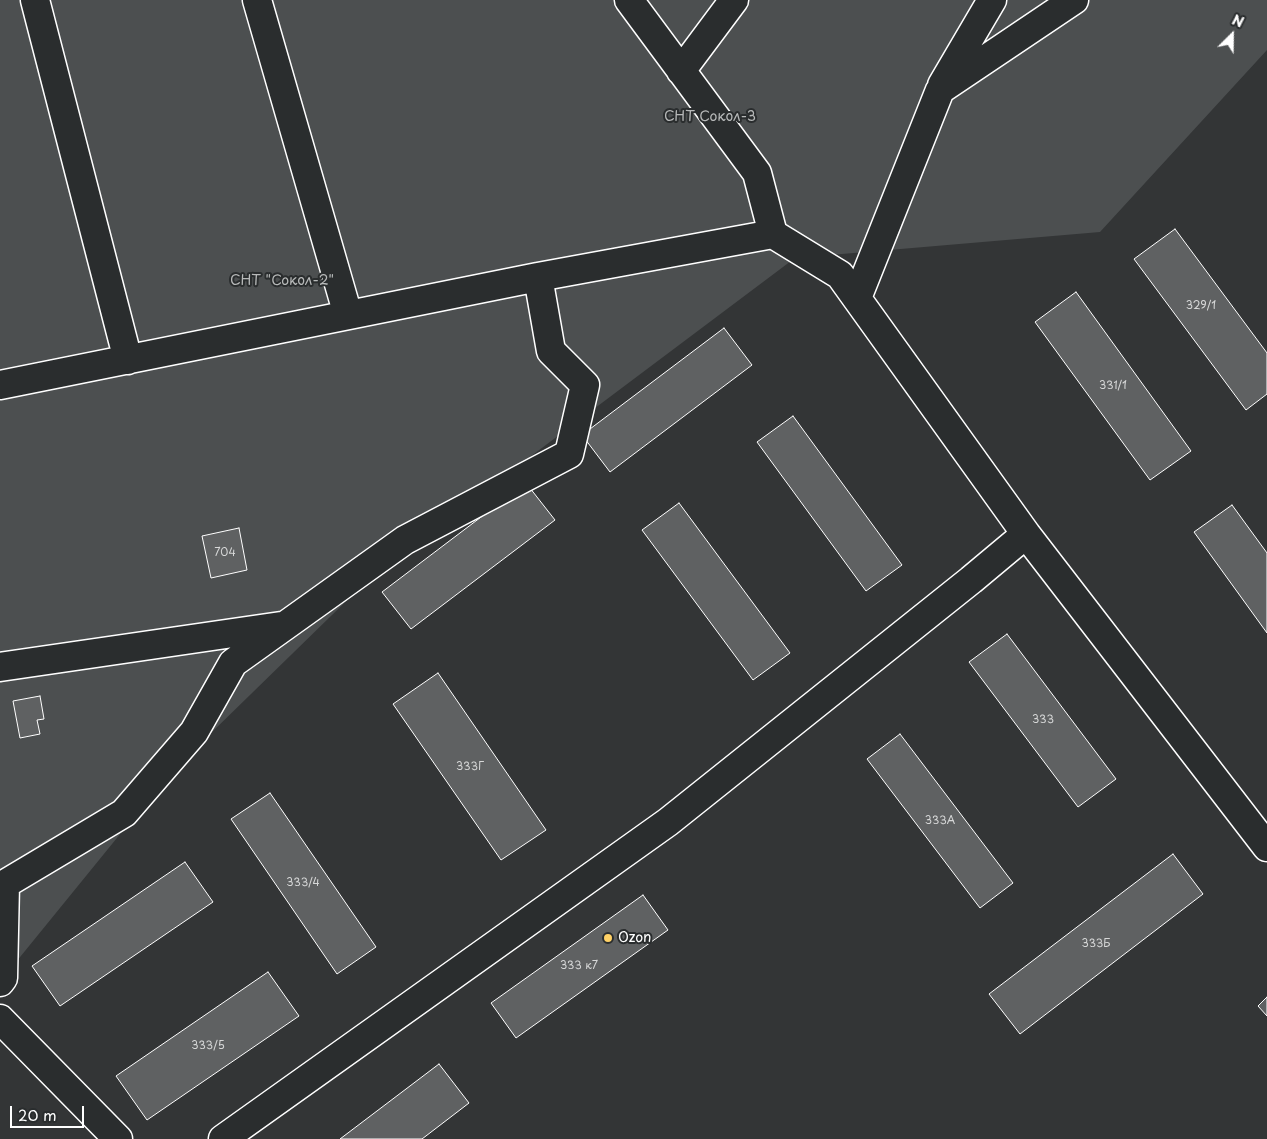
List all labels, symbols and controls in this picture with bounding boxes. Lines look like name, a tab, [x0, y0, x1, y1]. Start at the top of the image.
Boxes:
text: N	[1229, 9, 1247, 33]
north arrow	[1207, 10, 1257, 60]
park label: СНТ Сокол-3	[664, 109, 756, 125]
park label: СНТ "Сокол-2"	[230, 273, 334, 289]
house number: 329/1	[1186, 299, 1216, 313]
house number: 331/1	[1099, 379, 1127, 393]
house number: 704	[214, 546, 236, 560]
house number: 333	[1032, 713, 1054, 727]
house number: 333Г	[456, 760, 484, 774]
house number: 333А	[925, 814, 955, 828]
house number: 333/4	[286, 876, 320, 890]
place label: Ozon	[618, 930, 651, 946]
marker: Ozon	[602, 932, 614, 944]
house number: 333Б	[1081, 937, 1111, 951]
house number: 333 к7	[560, 959, 598, 973]
house number: 333/5	[191, 1039, 225, 1053]
scale bar	[12, 1096, 86, 1128]
text: 20 m	[18, 1103, 57, 1126]

